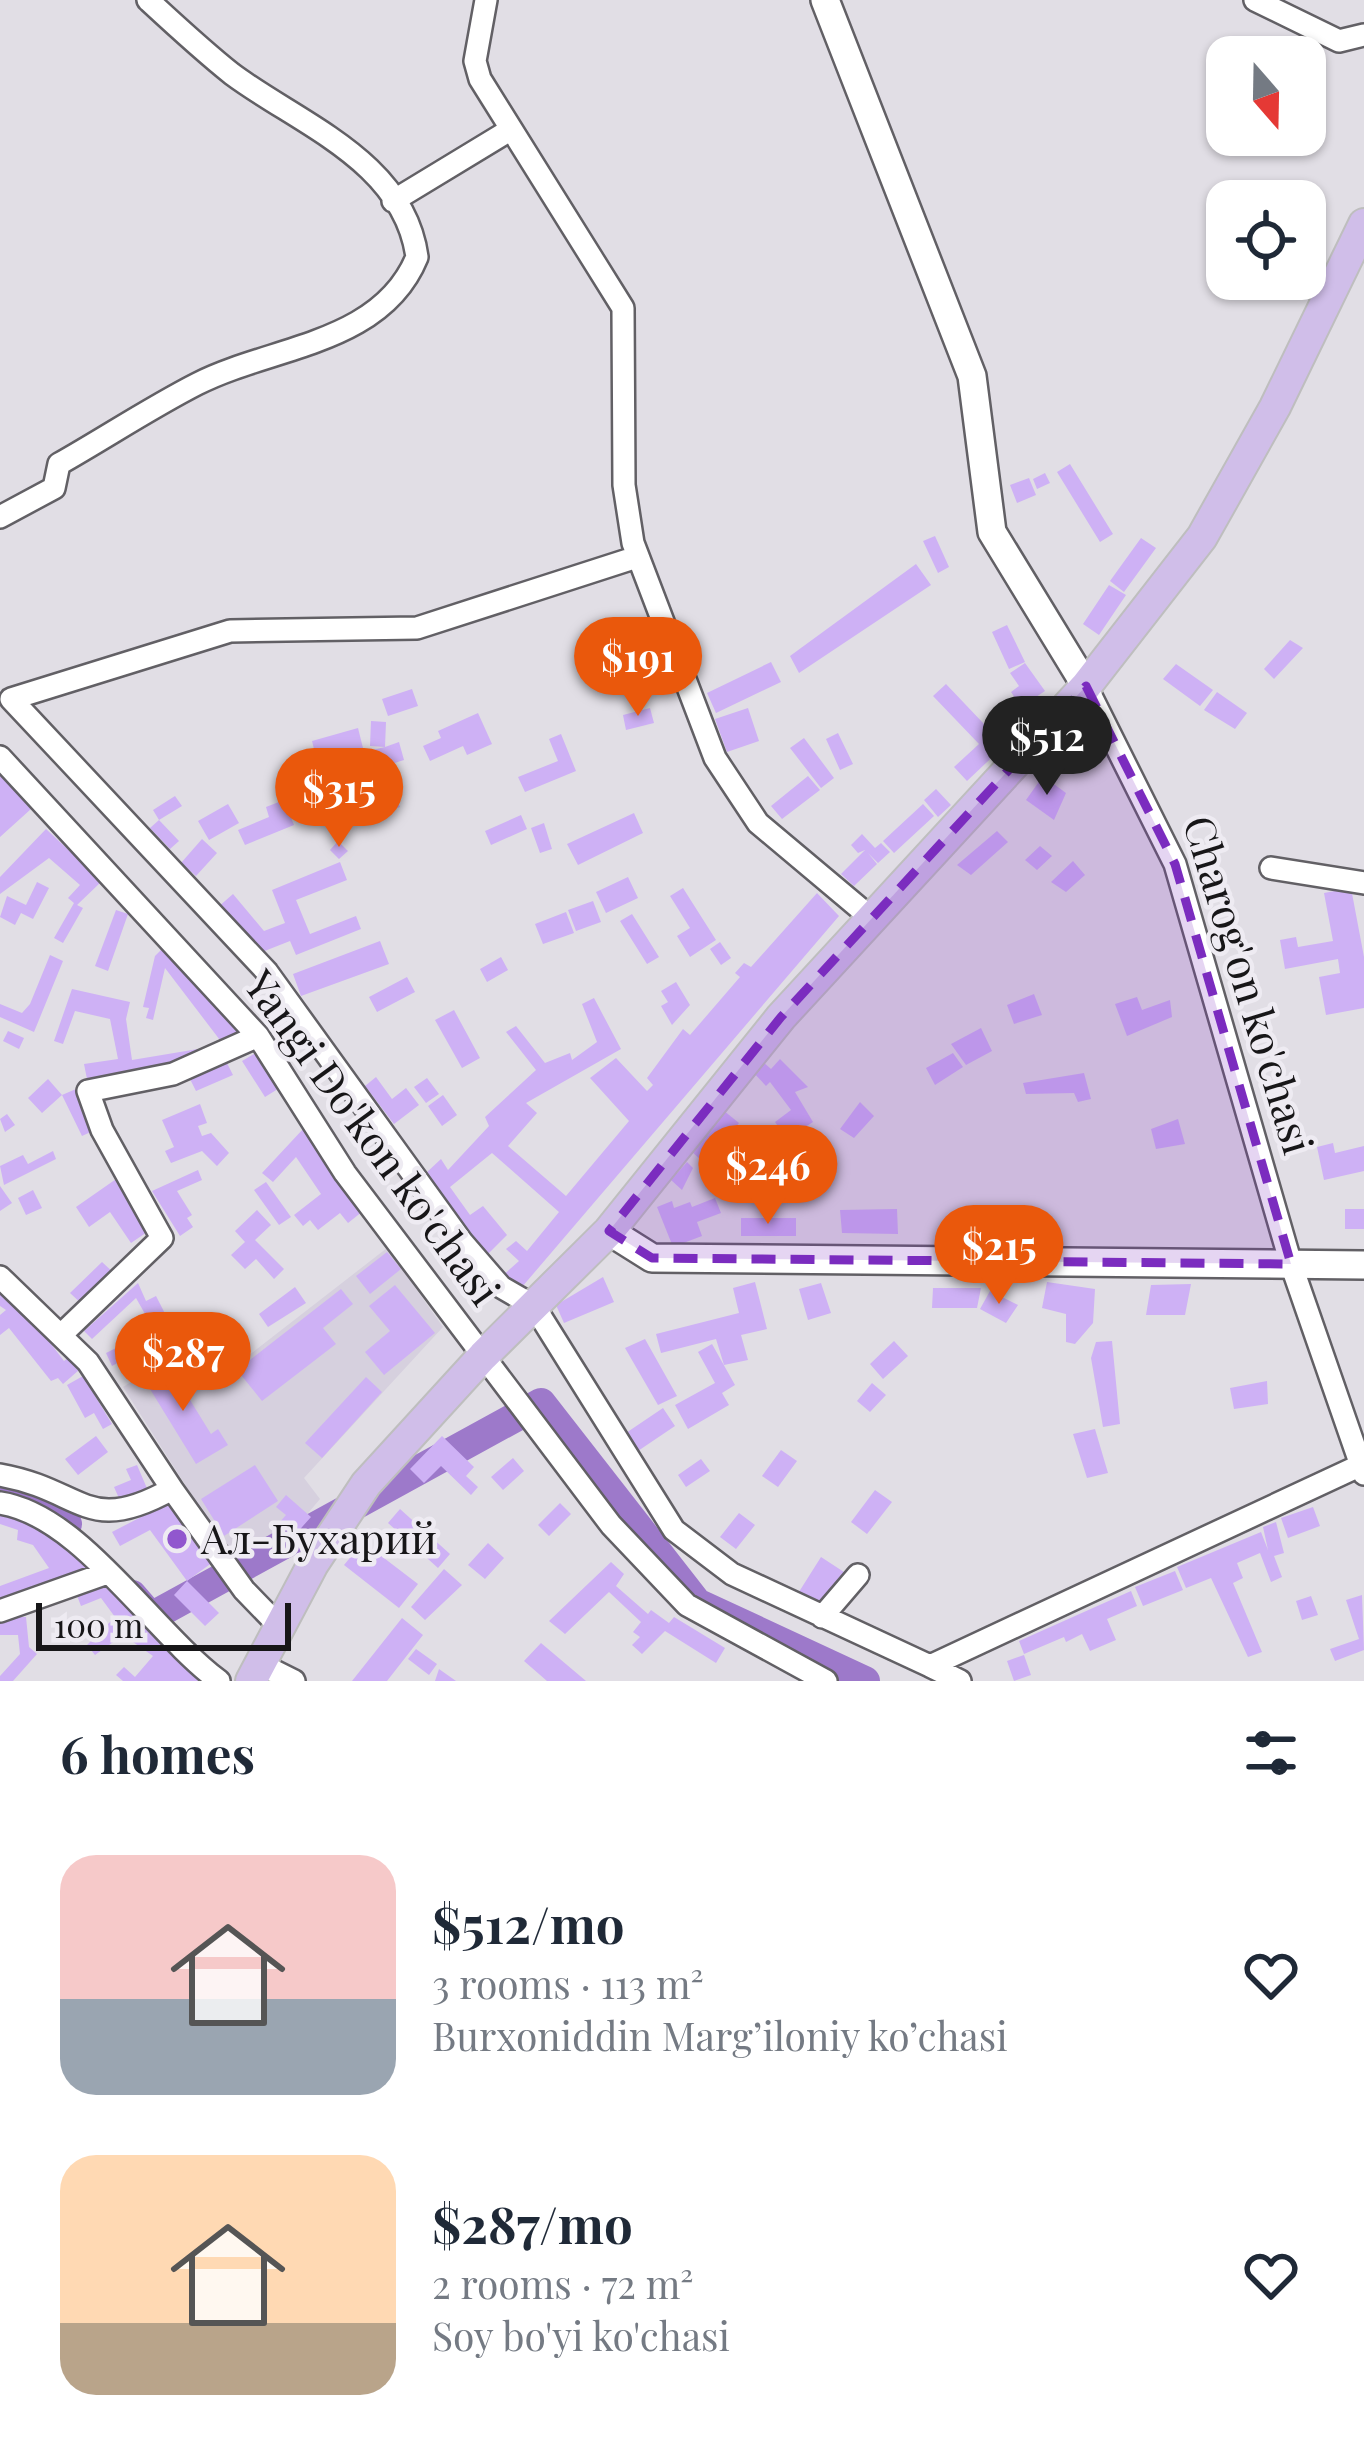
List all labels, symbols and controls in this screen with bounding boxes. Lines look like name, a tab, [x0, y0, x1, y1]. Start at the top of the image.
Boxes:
north arrow	[1206, 36, 1326, 156]
map controls	[1206, 36, 1326, 300]
button: locate	[1206, 180, 1326, 300]
pin: $191	[567, 617, 709, 719]
text: $191	[601, 630, 675, 682]
pin: $512	[976, 696, 1118, 798]
text: $512	[1009, 709, 1085, 761]
pin: $315	[268, 748, 410, 850]
text: $315	[302, 761, 376, 813]
street label: Charog'on ko'chasi	[1172, 809, 1328, 1160]
street label: Yangi Do'kon ko'chasi	[233, 957, 514, 1315]
pin: $246	[697, 1125, 839, 1227]
text: $246	[725, 1138, 811, 1190]
pin: $215	[928, 1205, 1070, 1307]
text: $215	[961, 1218, 1037, 1270]
pin: $287	[112, 1312, 254, 1414]
text: $287	[142, 1325, 224, 1377]
place label: Ал-Бухарий	[200, 1509, 437, 1565]
marker: Ал-Бухарий	[164, 1526, 190, 1552]
scale bar	[36, 1597, 291, 1650]
text: 100 m	[54, 1602, 143, 1646]
text: 6 homes	[60, 1719, 255, 1787]
icon: filters	[1238, 1720, 1304, 1786]
text: $512/mo	[432, 1889, 625, 1957]
icon: home	[156, 1903, 300, 2047]
icon: heart	[1238, 1942, 1304, 2008]
text: 3 rooms · 113 m²	[432, 1957, 704, 2009]
text: Burxoniddin Marg’iloniy ko’chasi	[432, 2009, 1008, 2061]
text: $287/mo	[432, 2189, 633, 2257]
icon: home	[156, 2203, 300, 2347]
icon: heart	[1238, 2242, 1304, 2308]
text: 2 rooms · 72 m²	[432, 2257, 694, 2309]
text: Soy bo'yi ko'chasi	[432, 2309, 730, 2361]

